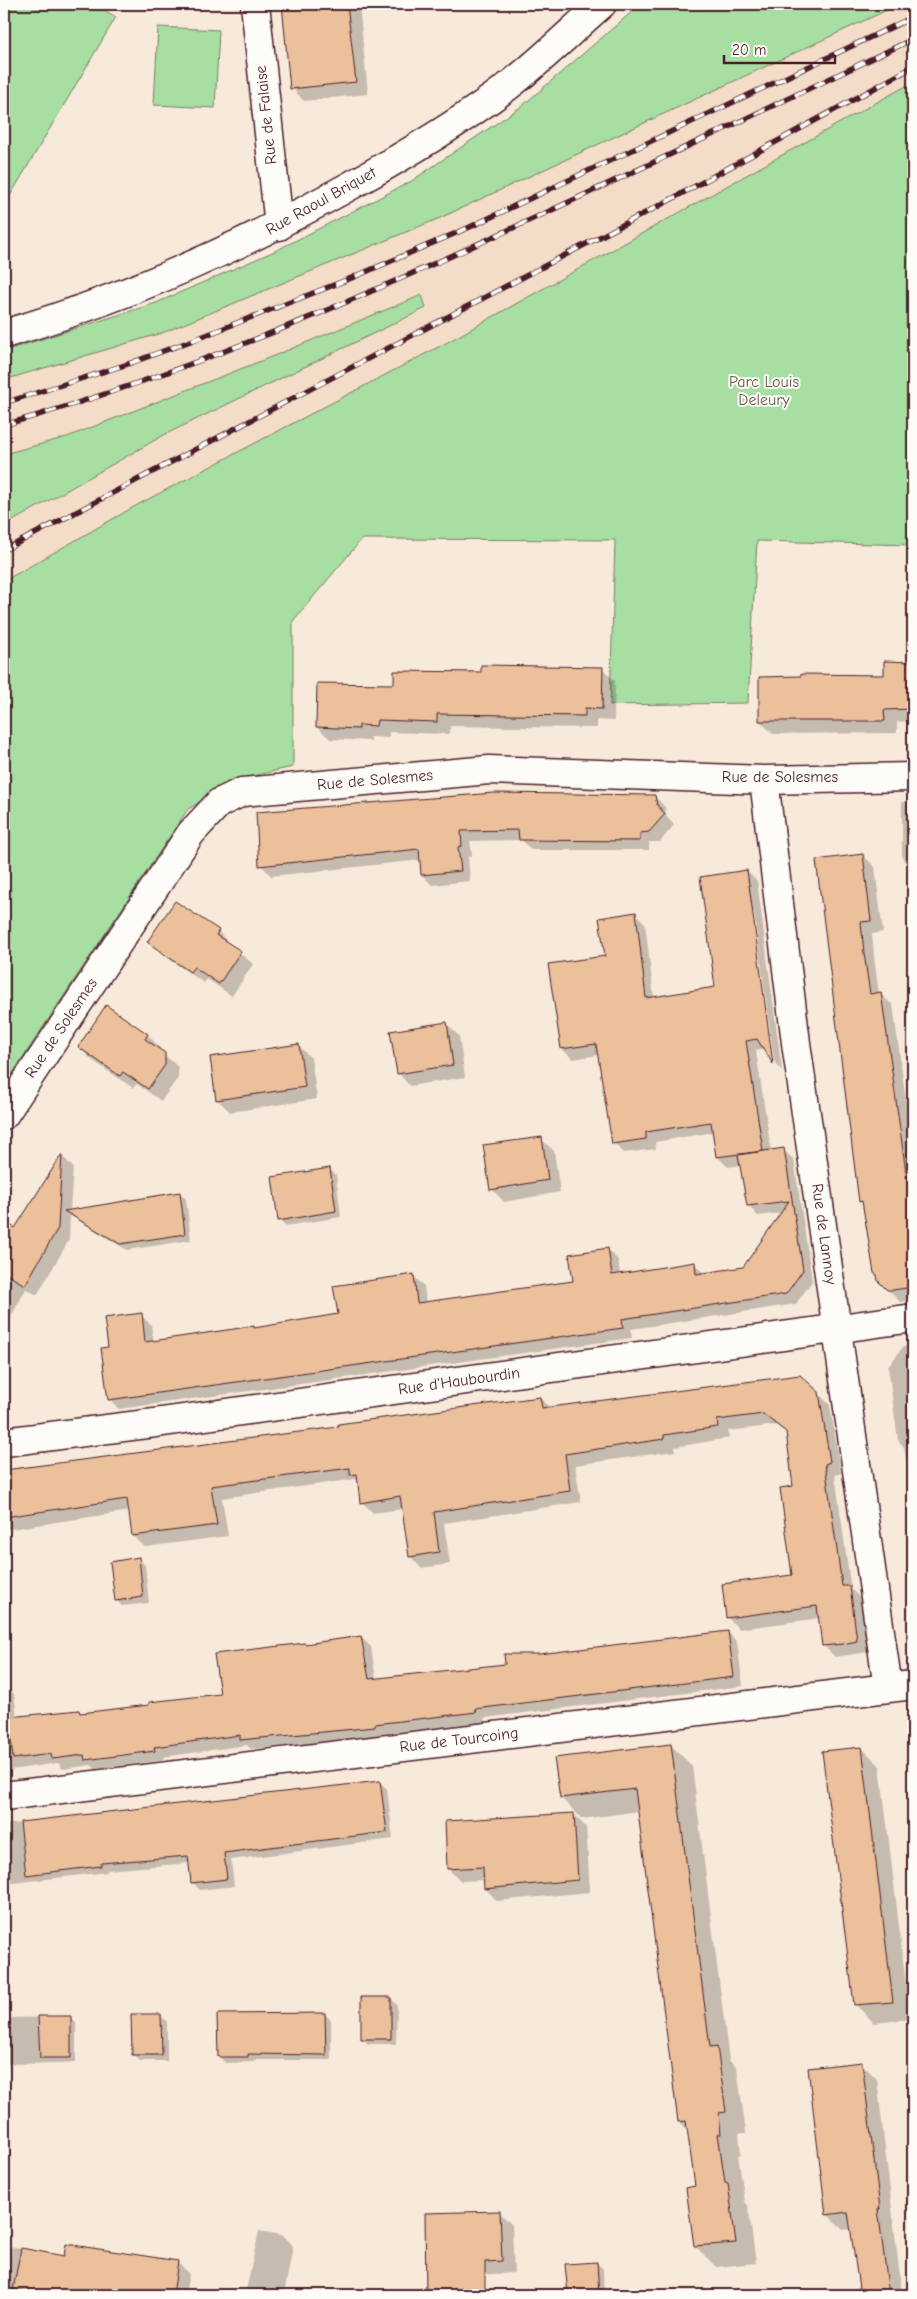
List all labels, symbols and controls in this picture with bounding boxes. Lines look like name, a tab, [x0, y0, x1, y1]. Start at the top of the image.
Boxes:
scale bar	[724, 32, 836, 64]
text: 20 m	[732, 41, 766, 59]
street label: Rue de Falaise	[252, 65, 280, 165]
street label: Rue Raoul Briquet	[263, 163, 380, 239]
park label: Parc Louis Deleury	[729, 373, 799, 409]
street label: Rue de Solesmes	[316, 766, 434, 794]
street label: Rue de Solesmes	[722, 768, 838, 786]
street label: Rue de Solesmes	[21, 974, 101, 1081]
street label: Rue de Lannoy	[808, 1182, 840, 1287]
street label: Rue d'Haubourdin	[397, 1364, 521, 1398]
street label: Rue de Tourcoing	[399, 1724, 519, 1756]

